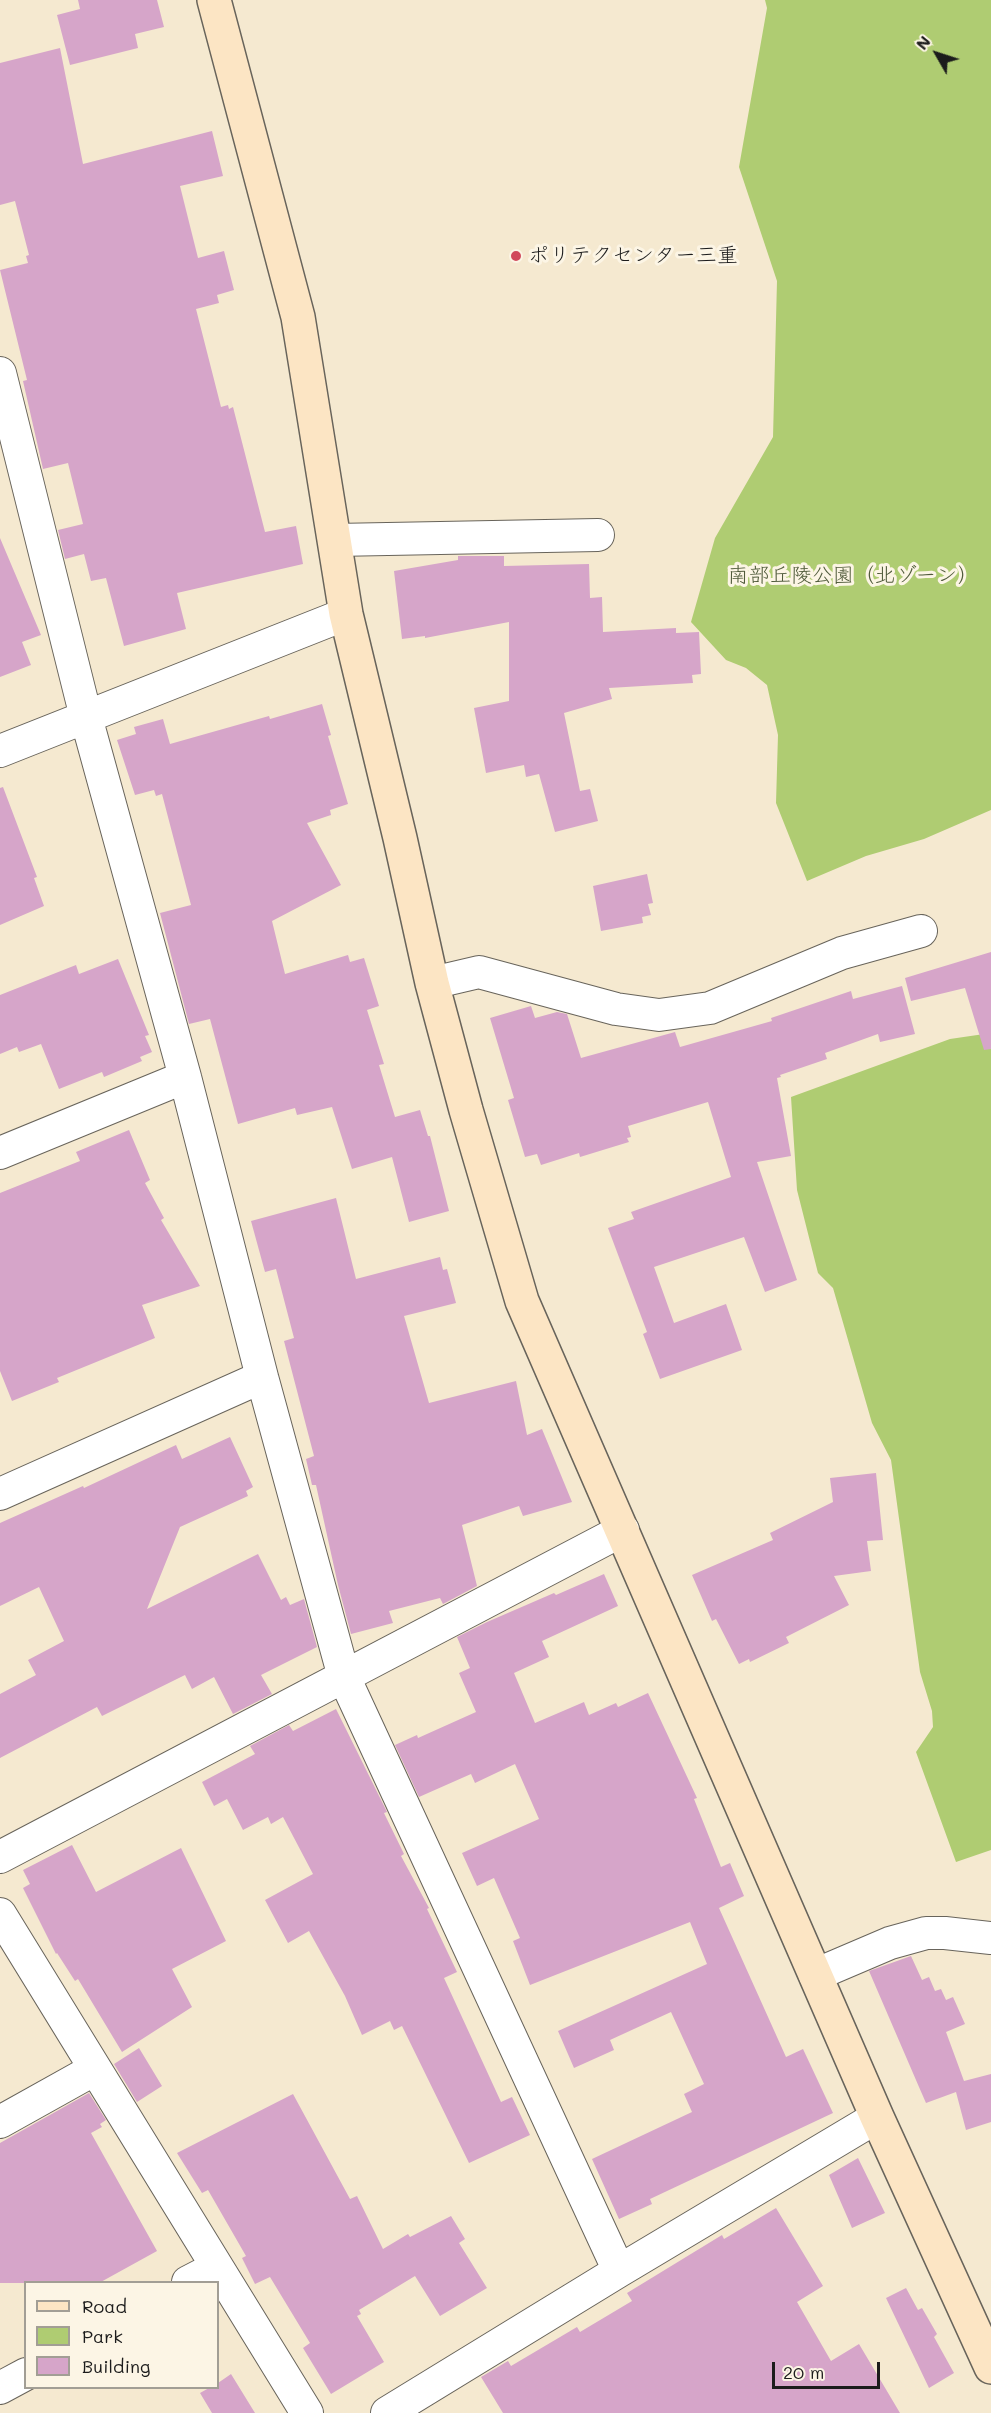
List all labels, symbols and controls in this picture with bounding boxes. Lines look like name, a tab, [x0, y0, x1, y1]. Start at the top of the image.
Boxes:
north arrow	[907, 24, 967, 84]
text: N	[911, 31, 935, 54]
place label: ポリテクセンター三重	[528, 243, 738, 269]
marker: ポリテクセンター三重	[509, 249, 523, 263]
park label: 南部丘陵公園（北ゾーン）	[728, 563, 978, 589]
legend	[24, 2281, 219, 2389]
text: Road	[82, 2294, 127, 2318]
text: Park	[82, 2324, 123, 2348]
scale bar	[775, 2350, 883, 2388]
text: Building	[82, 2354, 150, 2378]
text: 20 m	[783, 2360, 824, 2384]

